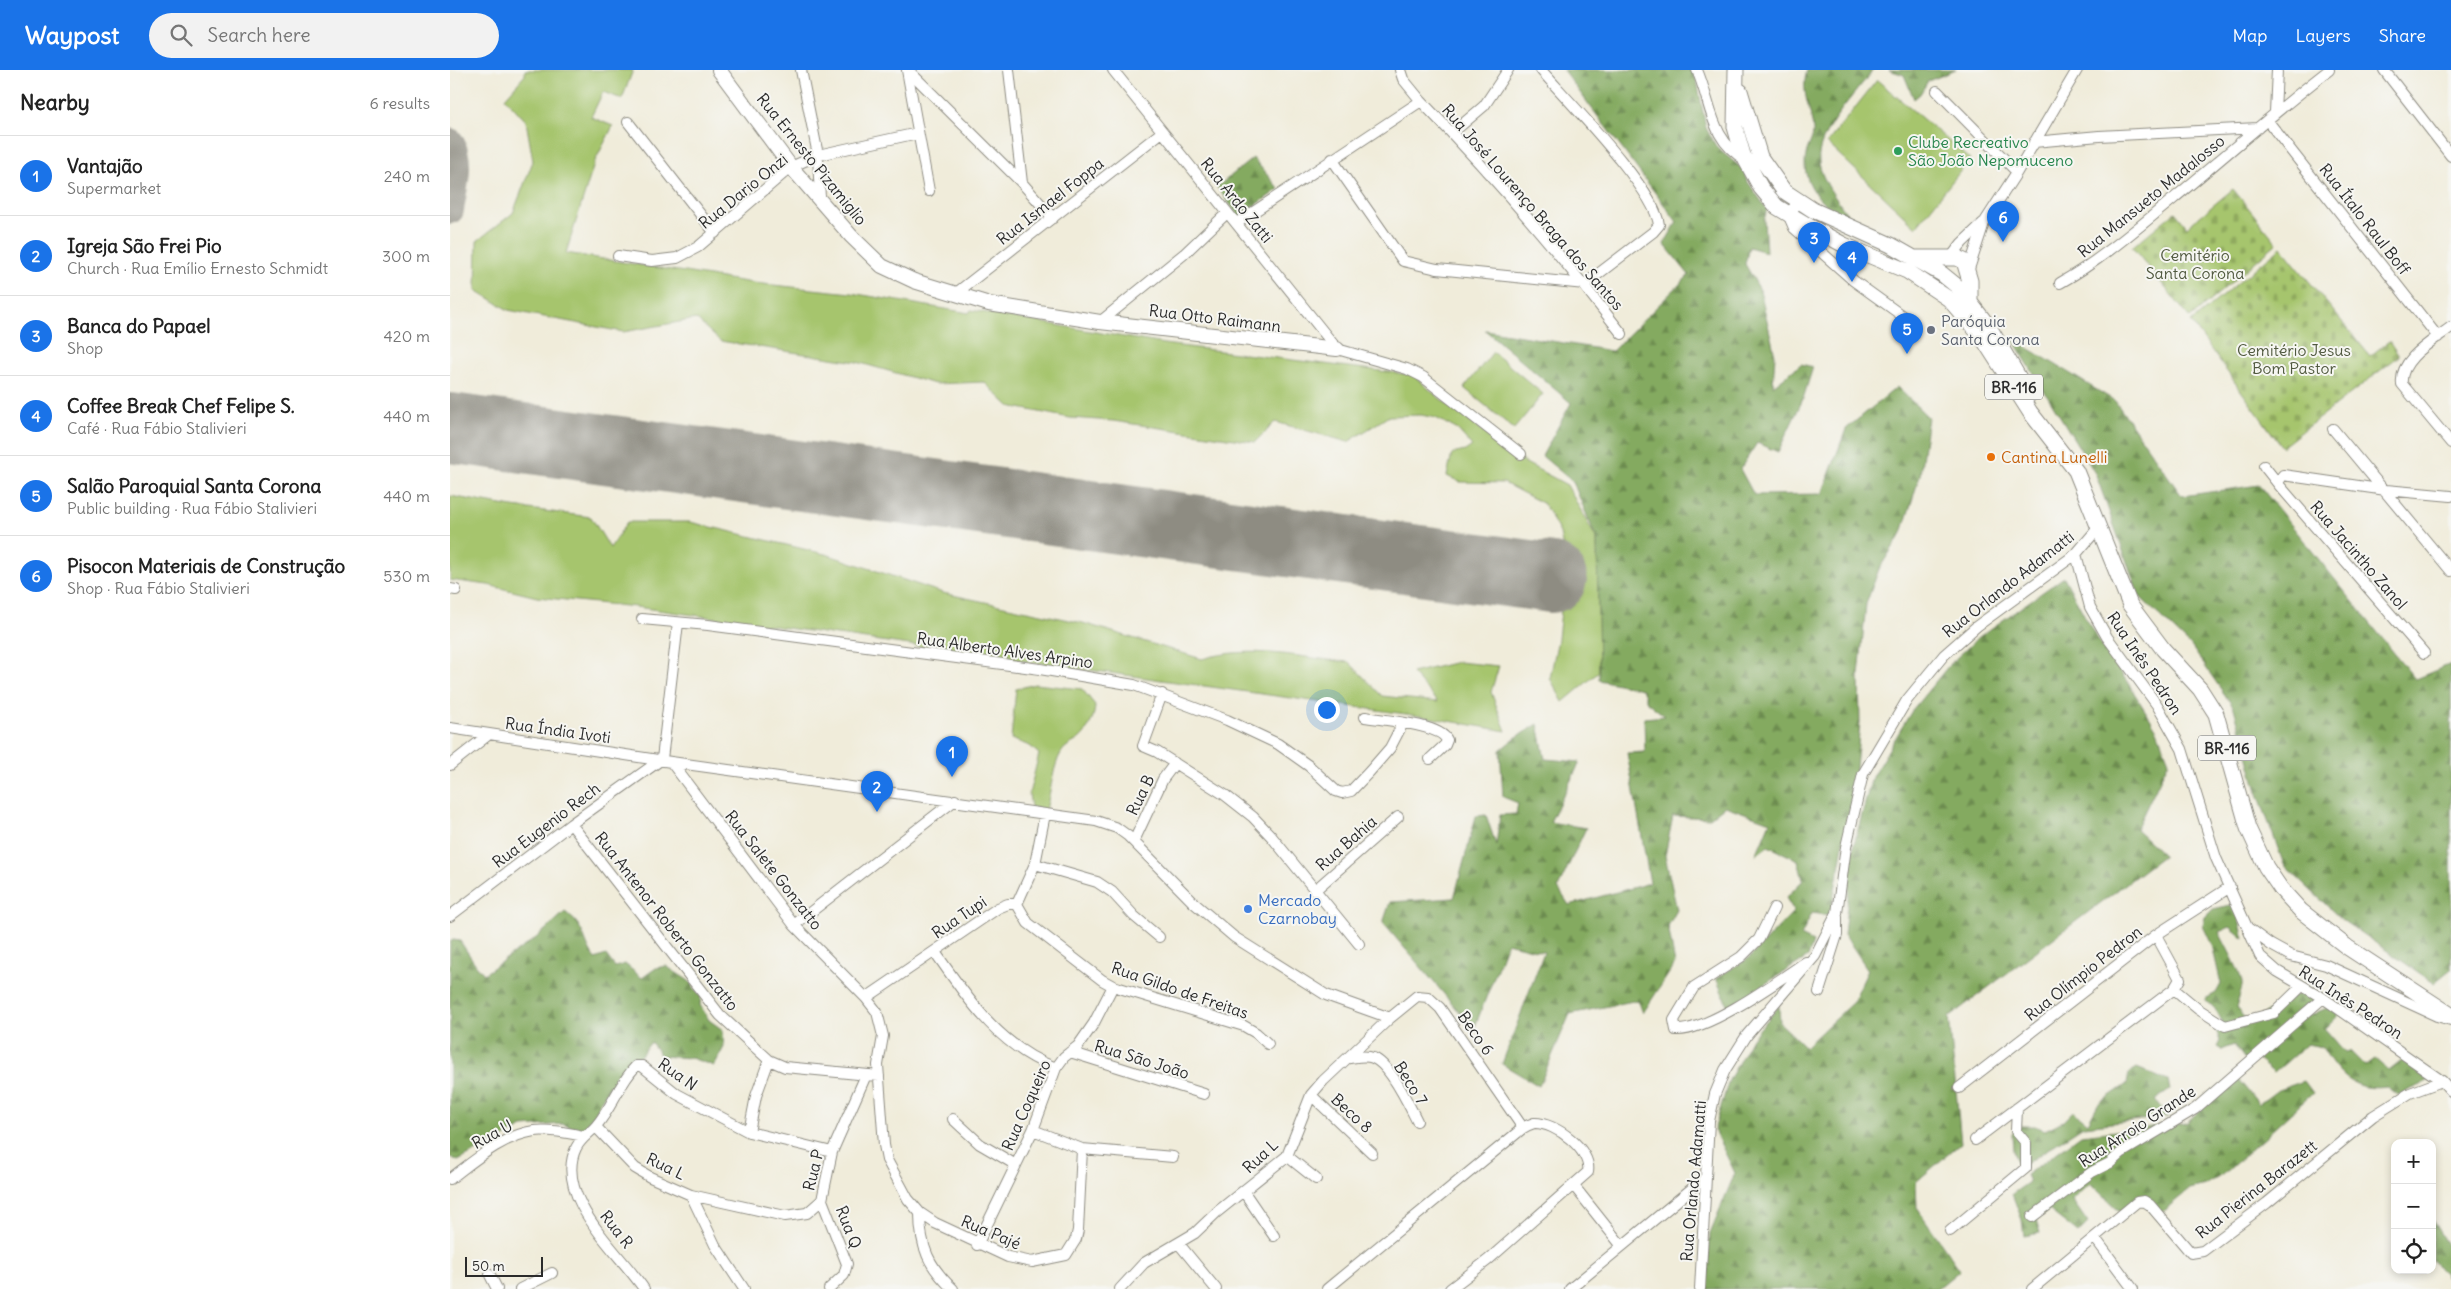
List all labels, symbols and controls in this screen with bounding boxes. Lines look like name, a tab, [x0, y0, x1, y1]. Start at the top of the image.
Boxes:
search box	[149, 13, 499, 58]
text: Waypost	[25, 20, 119, 50]
icon: search	[167, 21, 195, 49]
text: Search here	[207, 23, 310, 47]
text: Map	[2232, 24, 2267, 47]
text: Layers	[2295, 24, 2351, 47]
text: Share	[2379, 24, 2426, 47]
text: Nearby	[20, 89, 90, 116]
street label: Rua Ernesto Pizamiglio	[753, 89, 871, 229]
text: 6 results	[369, 93, 430, 113]
street label: Rua José Lourenço Braga dos Santos	[1438, 100, 1628, 314]
street label: Rua Mansueto Madalosso	[2073, 130, 2229, 262]
place label: Clube Recreativo São João Nepomuceno	[1908, 132, 2073, 170]
marker: Clube Recreativo São João Nepomuceno	[1892, 145, 1904, 157]
street label: Rua Dario Onzi	[695, 149, 791, 233]
street label: Rua Ismael Foppa	[992, 153, 1108, 249]
text: Vantajão	[67, 154, 143, 178]
street label: Rua Ardo Zatti	[1197, 154, 1277, 246]
street label: Rua Ítalo Raul Boff	[2315, 159, 2415, 279]
text: 1	[33, 166, 39, 186]
text: 240 m	[384, 166, 430, 186]
text: Supermarket	[67, 178, 161, 198]
pin: 6	[1987, 201, 2019, 242]
pin: 3	[1798, 222, 1830, 263]
text: Igreja São Frei Pio	[67, 234, 222, 258]
pin: 4	[1836, 241, 1868, 282]
park label: Cemitério Santa Corona	[2146, 245, 2244, 283]
text: 2	[32, 246, 40, 266]
text: 300 m	[382, 246, 430, 266]
text: Church · Rua Emílio Ernesto Schmidt	[67, 258, 328, 278]
street label: Rua Otto Raimann	[1148, 300, 1282, 336]
place label: Paróquia Santa Corona	[1941, 311, 2040, 349]
pin: 5	[1891, 313, 1923, 354]
text: Banca do Papael	[67, 314, 210, 338]
marker: Paróquia Santa Corona	[1925, 324, 1937, 336]
text: 3	[31, 326, 41, 346]
text: 420 m	[384, 326, 430, 346]
text: Shop	[67, 338, 103, 358]
park label: Cemitério Jesus Bom Pastor	[2237, 340, 2351, 378]
road number: BR-116	[1985, 374, 2043, 400]
text: Coffee Break Chef Felipe S.	[67, 394, 295, 418]
text: 4	[31, 406, 41, 426]
text: 440 m	[383, 406, 430, 426]
text: Café · Rua Fábio Stalivieri	[67, 418, 247, 438]
place label: Cantina Lunelli	[2001, 447, 2107, 467]
marker: Cantina Lunelli	[1985, 451, 1997, 463]
text: Salão Paroquial Santa Corona	[67, 474, 321, 498]
text: 5	[31, 486, 41, 506]
text: 440 m	[383, 486, 430, 506]
street label: Rua Jacintho Zanol	[2306, 497, 2412, 613]
text: Public building · Rua Fábio Stalivieri	[67, 498, 317, 518]
street label: Rua Orlando Adamatti	[1938, 526, 2078, 642]
text: Pisocon Materiais de Construção	[67, 554, 345, 578]
text: 6	[31, 566, 41, 586]
text: 530 m	[383, 566, 430, 586]
text: Shop · Rua Fábio Stalivieri	[67, 578, 250, 598]
street label: Rua Inês Pedron	[2103, 608, 2187, 718]
street label: Rua Alberto Alves Arpino	[916, 628, 1094, 672]
your location	[1314, 697, 1340, 723]
street label: Rua Índia Ivoti	[504, 713, 612, 747]
pin: 1	[936, 736, 968, 777]
road number: BR-116	[2198, 736, 2256, 760]
pin: 2	[861, 771, 893, 812]
street label: Rua B	[1122, 771, 1158, 819]
street label: Rua Eugenio Rech	[488, 778, 604, 872]
street label: Rua Salete Gonzatto	[721, 806, 827, 934]
street label: Rua Bahia	[1312, 811, 1380, 875]
street label: Rua Antenor Roberto Gonzatto	[591, 828, 743, 1014]
place label: Mercado Czarnobay	[1258, 890, 1337, 928]
street label: Rua Tupi	[928, 891, 990, 943]
marker: Mercado Czarnobay	[1242, 903, 1254, 915]
street label: Rua Olímpio Pedron	[2020, 921, 2146, 1025]
street label: Rua Gildo de Freitas	[1109, 957, 1251, 1023]
street label: Rua Inês Pedron	[2295, 961, 2407, 1043]
street label: Beco 6	[1454, 1007, 1498, 1059]
street label: Rua São João	[1092, 1035, 1192, 1083]
street label: Rua N	[654, 1053, 702, 1095]
street label: Rua Coqueiro	[997, 1056, 1055, 1154]
street label: Beco 7	[1390, 1057, 1432, 1109]
street label: Rua Arroio Grande	[2075, 1081, 2199, 1171]
street label: Beco 8	[1327, 1089, 1377, 1137]
street label: Rua Orlando Adamatti	[1676, 1100, 1710, 1262]
street label: Rua U	[468, 1115, 516, 1153]
street label: Rua L	[1238, 1135, 1282, 1177]
street label: Rua Pierina Barazett	[2191, 1135, 2321, 1243]
map controls	[2391, 1139, 2436, 1274]
button: +	[2391, 1139, 2436, 1184]
street label: Rua P	[798, 1147, 828, 1193]
street label: Rua L	[643, 1148, 689, 1184]
button: −	[2391, 1184, 2436, 1229]
street label: Rua Q	[832, 1203, 866, 1251]
street label: Rua R	[596, 1206, 638, 1252]
street label: Rua Pajé	[958, 1211, 1024, 1253]
button: locate	[2391, 1229, 2436, 1274]
scale bar	[465, 1254, 542, 1277]
text: 50 m	[472, 1257, 505, 1275]

